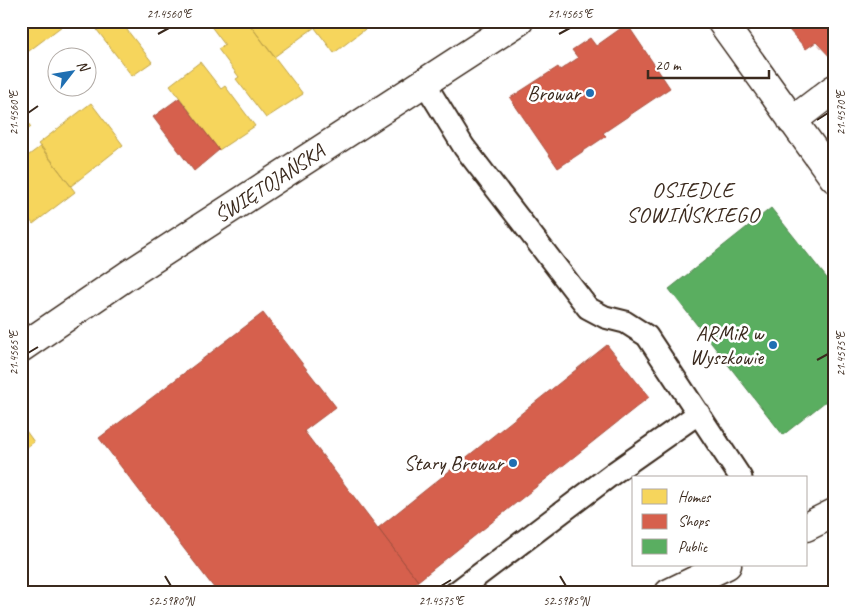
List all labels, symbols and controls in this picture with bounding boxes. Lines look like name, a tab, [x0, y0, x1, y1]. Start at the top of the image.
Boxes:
text: 21.4560°E	[147, 6, 193, 22]
text: 21.4565°E	[548, 6, 594, 22]
north arrow	[48, 48, 98, 98]
scale bar	[648, 48, 769, 80]
text: 20 m	[655, 56, 682, 75]
text: N	[73, 57, 93, 76]
place label: Browar	[527, 80, 581, 106]
marker: Browar	[584, 87, 596, 99]
text: 21.4560°E	[6, 89, 22, 135]
text: 21.4570°E	[833, 89, 849, 135]
street label: ŚWIĘTOJAŃSKA	[209, 137, 330, 228]
district label: OSIEDLE SOWIŃSKIEGO	[626, 176, 761, 229]
place label: ARMiR w Wyszkowie	[690, 320, 765, 370]
text: 21.4565°E	[6, 329, 22, 375]
text: 21.4575°E	[833, 330, 849, 376]
marker: ARMiR w Wyszkowie	[767, 339, 779, 351]
place label: Stary Browar	[404, 450, 504, 476]
marker: Stary Browar	[507, 457, 519, 469]
legend	[632, 476, 808, 566]
text: Homes	[678, 488, 712, 507]
text: Shops	[678, 512, 711, 531]
text: Public	[678, 538, 708, 557]
text: 52.5980°N	[148, 593, 195, 609]
text: 21.4575°E	[419, 593, 465, 609]
text: 52.5985°N	[543, 593, 590, 609]

